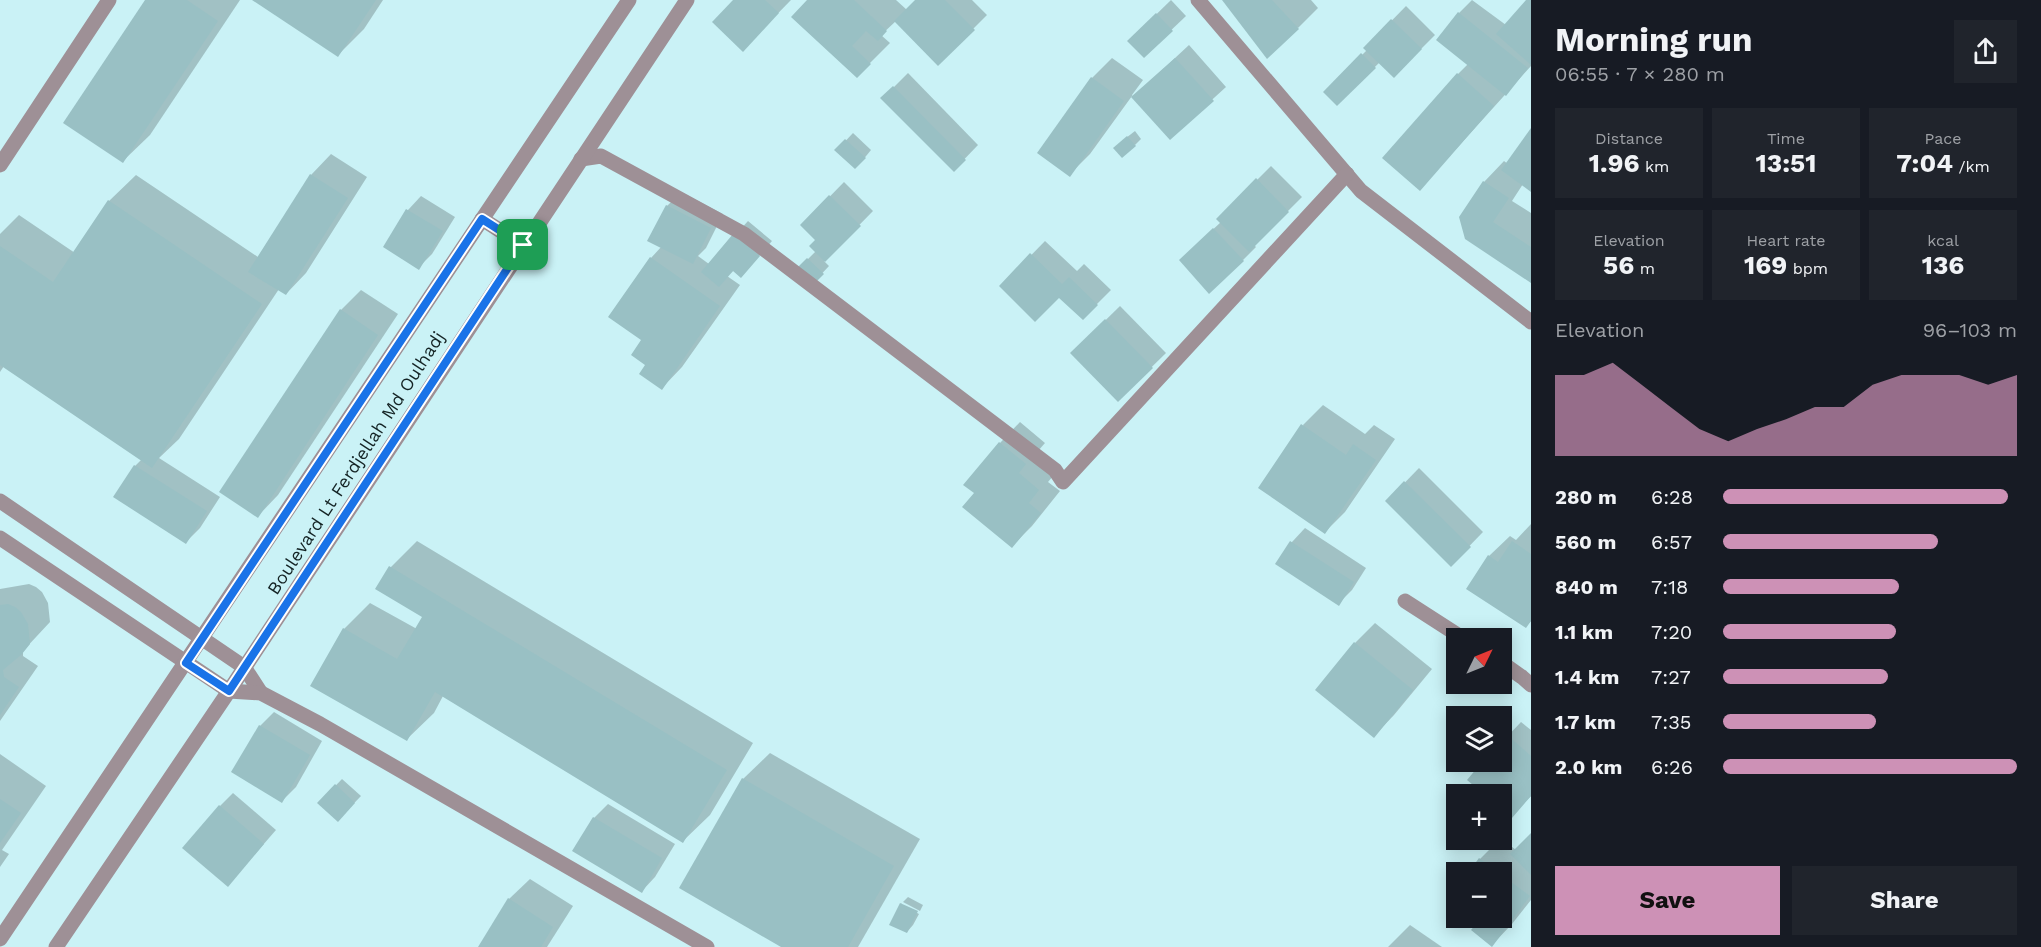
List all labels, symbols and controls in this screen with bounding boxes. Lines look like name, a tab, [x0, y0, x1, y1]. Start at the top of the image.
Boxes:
text: Morning run	[1555, 20, 1752, 59]
button: share	[1954, 20, 2017, 83]
text: 06:55 · 7 × 280 m	[1555, 62, 1725, 86]
text: Distance	[1595, 129, 1663, 148]
text: Time	[1767, 129, 1805, 148]
text: Pace	[1924, 129, 1962, 148]
text: 1.96	[1589, 148, 1640, 178]
text: 13:51	[1756, 148, 1816, 178]
text: 7:04	[1896, 148, 1953, 178]
text: km	[1640, 157, 1669, 176]
text: /km	[1953, 157, 1990, 176]
pin	[497, 219, 548, 270]
icon: arrive	[506, 228, 539, 261]
text: Elevation	[1593, 231, 1665, 250]
text: Heart rate	[1746, 231, 1826, 250]
text: kcal	[1927, 231, 1959, 250]
text: 56	[1603, 250, 1634, 280]
text: 169	[1744, 250, 1787, 280]
text: 136	[1922, 250, 1964, 280]
text: m	[1634, 259, 1655, 278]
text: bpm	[1787, 259, 1828, 278]
text: Elevation	[1555, 318, 1644, 342]
text: 96–103 m	[1923, 318, 2017, 342]
street label: Boulevard Lt Ferdjellah Md Oulhadj	[263, 327, 449, 598]
text: 280 m	[1555, 485, 1617, 509]
text: 6:28	[1651, 485, 1693, 509]
text: 560 m	[1555, 530, 1616, 554]
text: 6:57	[1651, 530, 1692, 554]
text: 840 m	[1555, 575, 1618, 599]
text: 7:18	[1651, 575, 1688, 599]
text: 1.1 km	[1555, 620, 1613, 644]
text: 7:20	[1651, 620, 1692, 644]
north arrow	[1446, 628, 1512, 694]
map controls	[1446, 628, 1512, 928]
text: 1.4 km	[1555, 665, 1619, 689]
text: 7:27	[1651, 665, 1691, 689]
button: layers	[1446, 706, 1512, 772]
text: 1.7 km	[1555, 710, 1616, 734]
text: 7:35	[1651, 710, 1691, 734]
text: 2.0 km	[1555, 755, 1622, 779]
text: 6:26	[1651, 755, 1693, 779]
button: +	[1446, 784, 1512, 850]
button: −	[1446, 862, 1512, 928]
button: Save	[1555, 866, 1780, 935]
button: Share	[1792, 866, 2017, 935]

